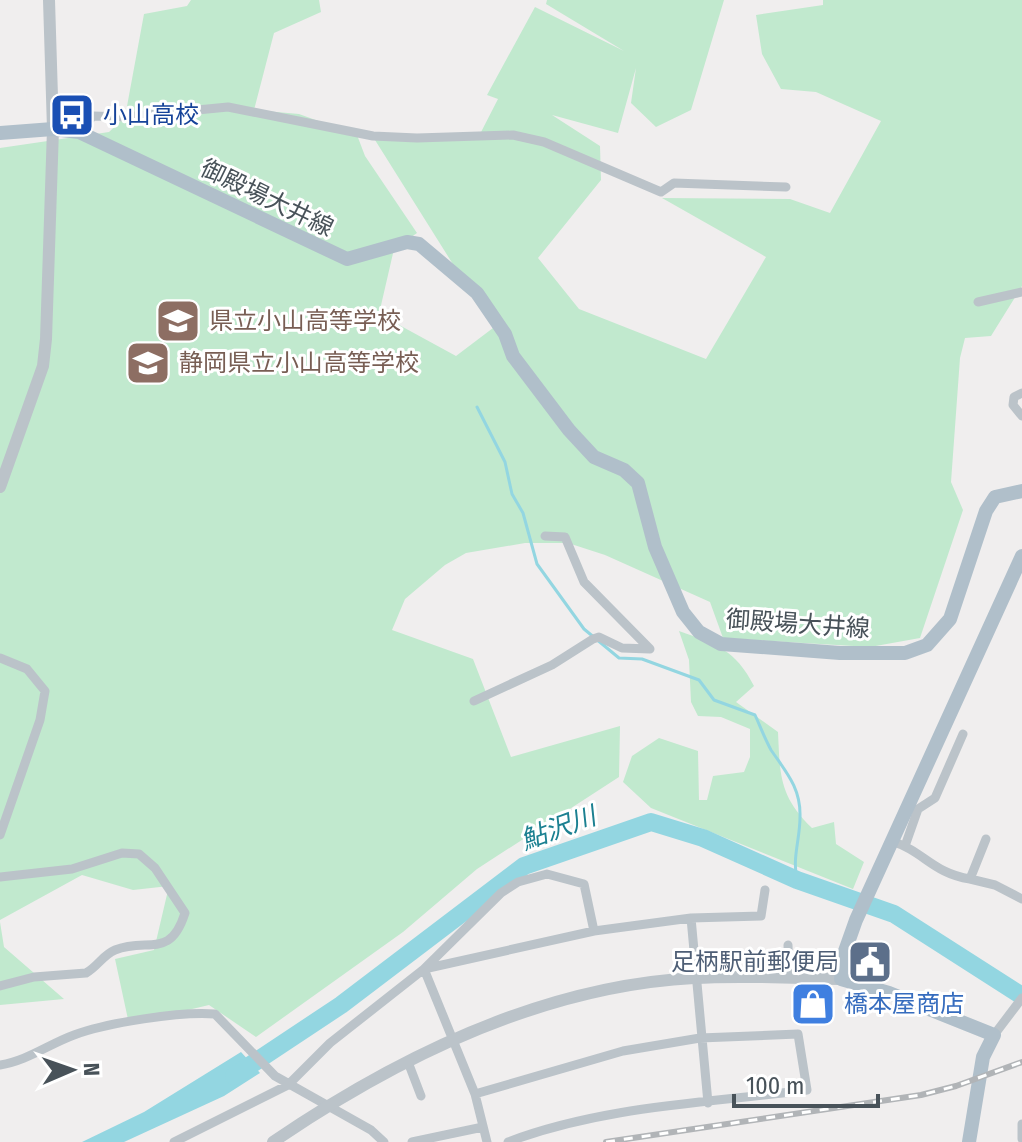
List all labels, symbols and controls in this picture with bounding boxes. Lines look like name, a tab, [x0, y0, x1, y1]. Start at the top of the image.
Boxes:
bus stop icon: 小山高校	[48, 91, 96, 139]
place label: 小山高校	[103, 101, 199, 129]
street label: 御殿場大井線	[196, 154, 338, 242]
school or university icon: 県立小山高等学校	[154, 297, 202, 345]
place label: 県立小山高等学校	[209, 307, 401, 335]
school or university icon: 静岡県立小山高等学校	[124, 339, 172, 387]
place label: 静岡県立小山高等学校	[179, 349, 419, 377]
street label: 御殿場大井線	[725, 605, 871, 643]
water label: 鮎沢川	[516, 800, 603, 856]
public building icon: 足柄駅前郵便局	[846, 938, 894, 986]
place label: 足柄駅前郵便局	[671, 948, 839, 976]
shop icon: 橋本屋商店	[789, 980, 837, 1028]
place label: 橋本屋商店	[844, 990, 964, 1018]
north arrow	[32, 1030, 112, 1110]
scale bar	[734, 1058, 878, 1108]
text: N	[78, 1062, 105, 1076]
text: 100 m	[746, 1072, 804, 1100]

